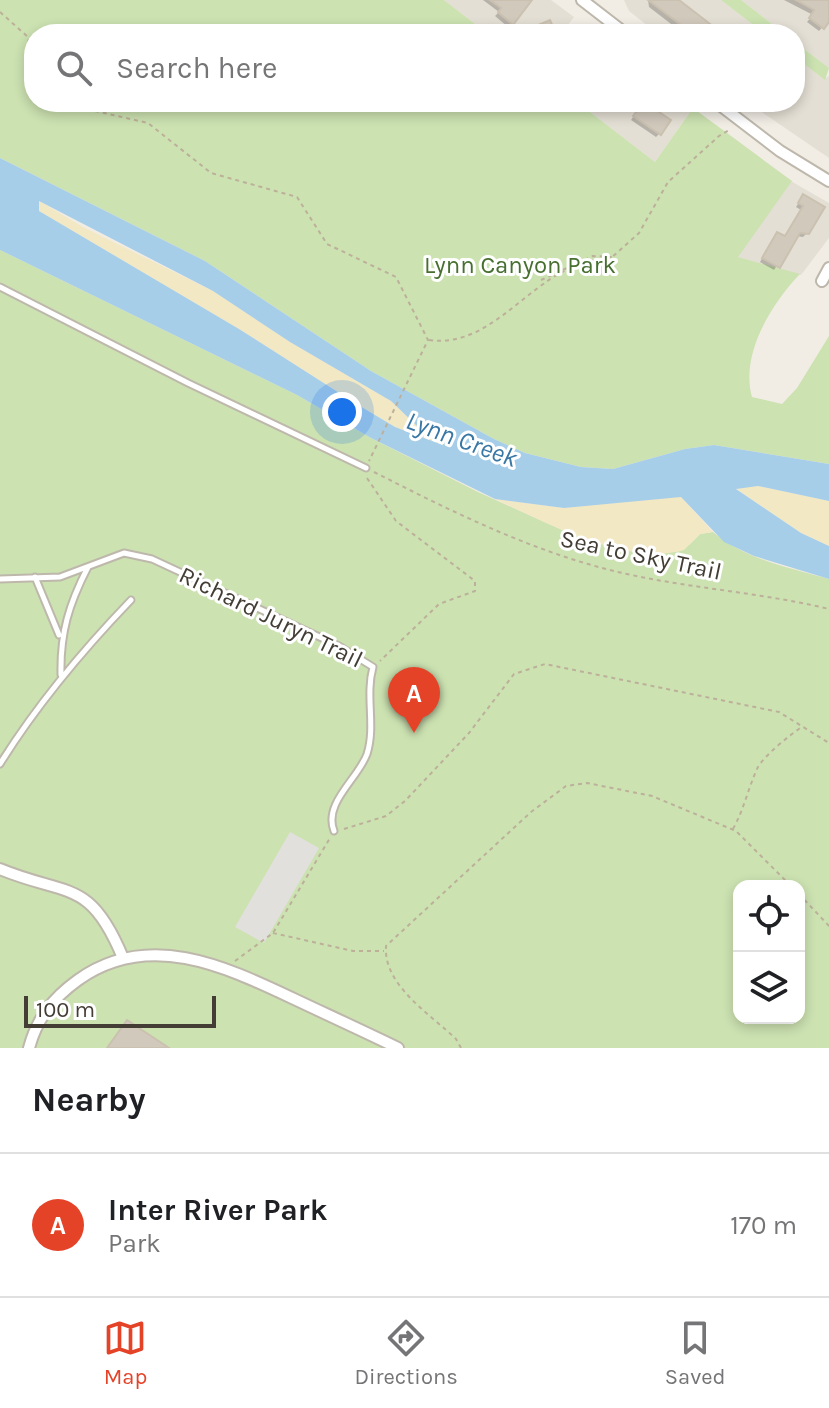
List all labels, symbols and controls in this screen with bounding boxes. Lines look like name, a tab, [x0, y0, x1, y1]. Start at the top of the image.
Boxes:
search box	[24, 24, 805, 112]
icon: search	[52, 46, 96, 90]
text: Search here	[116, 50, 277, 86]
park label: Lynn Canyon Park	[424, 251, 616, 279]
your location	[322, 392, 362, 432]
water label: Lynn Creek	[402, 405, 522, 474]
street label: Sea to Sky Trail	[558, 524, 724, 586]
street label: Richard Juryn Trail	[175, 560, 367, 674]
pin: A	[388, 667, 440, 733]
map controls	[733, 880, 805, 1024]
button: locate	[733, 880, 805, 952]
button: layers	[733, 952, 805, 1024]
scale bar	[24, 992, 216, 1028]
text: 100 m	[36, 997, 95, 1023]
text: Nearby	[32, 1080, 146, 1120]
text: Inter River Park	[108, 1192, 327, 1228]
text: A	[50, 1210, 66, 1241]
text: 170 m	[730, 1210, 797, 1241]
text: Park	[108, 1228, 161, 1259]
tab: Map	[103, 1316, 147, 1390]
tab: Directions	[354, 1316, 458, 1390]
tab: Saved	[665, 1316, 726, 1390]

